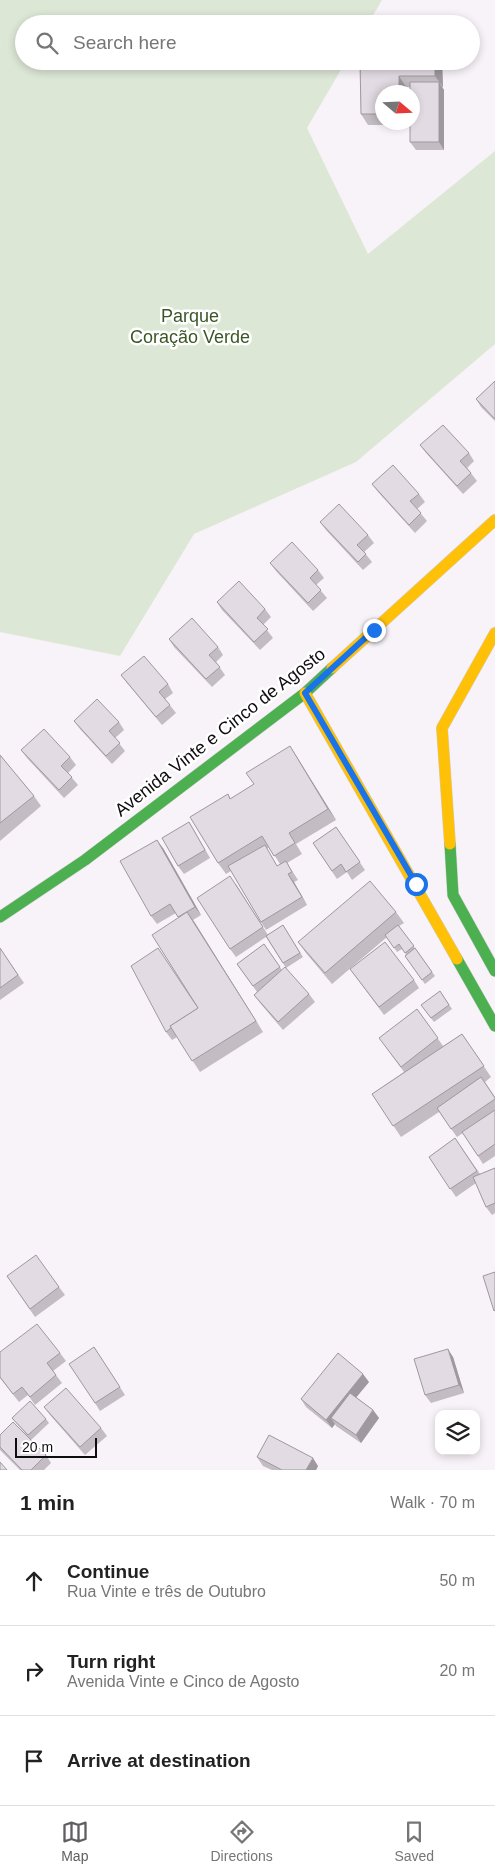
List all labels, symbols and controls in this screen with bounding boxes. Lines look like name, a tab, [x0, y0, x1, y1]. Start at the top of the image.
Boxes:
search box	[15, 15, 480, 70]
icon: search	[33, 29, 61, 57]
text: Search here	[73, 32, 177, 53]
north arrow	[375, 85, 420, 130]
park label: Parque Coração Verde	[130, 306, 250, 347]
route end	[363, 619, 386, 642]
street label: Avenida Vinte e Cinco de Agosto	[111, 644, 329, 820]
route start	[405, 873, 428, 896]
map controls	[435, 1410, 480, 1455]
button: layers	[435, 1410, 480, 1455]
scale bar	[15, 1435, 98, 1458]
text: 20 m	[22, 1439, 53, 1455]
text: 1 min	[20, 1491, 75, 1514]
text: Walk · 70 m	[390, 1494, 475, 1511]
text: Continue	[67, 1561, 149, 1582]
icon: ahead	[20, 1567, 48, 1595]
text: 50 m	[439, 1572, 475, 1589]
text: Rua Vinte e três de Outubro	[67, 1583, 266, 1600]
text: Turn right	[67, 1651, 155, 1672]
icon: right	[20, 1657, 48, 1685]
text: 20 m	[439, 1662, 475, 1679]
text: Avenida Vinte e Cinco de Agosto	[67, 1673, 299, 1690]
icon: arrive	[20, 1747, 48, 1775]
text: Arrive at destination	[67, 1750, 251, 1771]
tab: Map	[61, 1818, 89, 1864]
tab: Directions	[211, 1818, 273, 1864]
tab: Saved	[394, 1818, 434, 1864]

